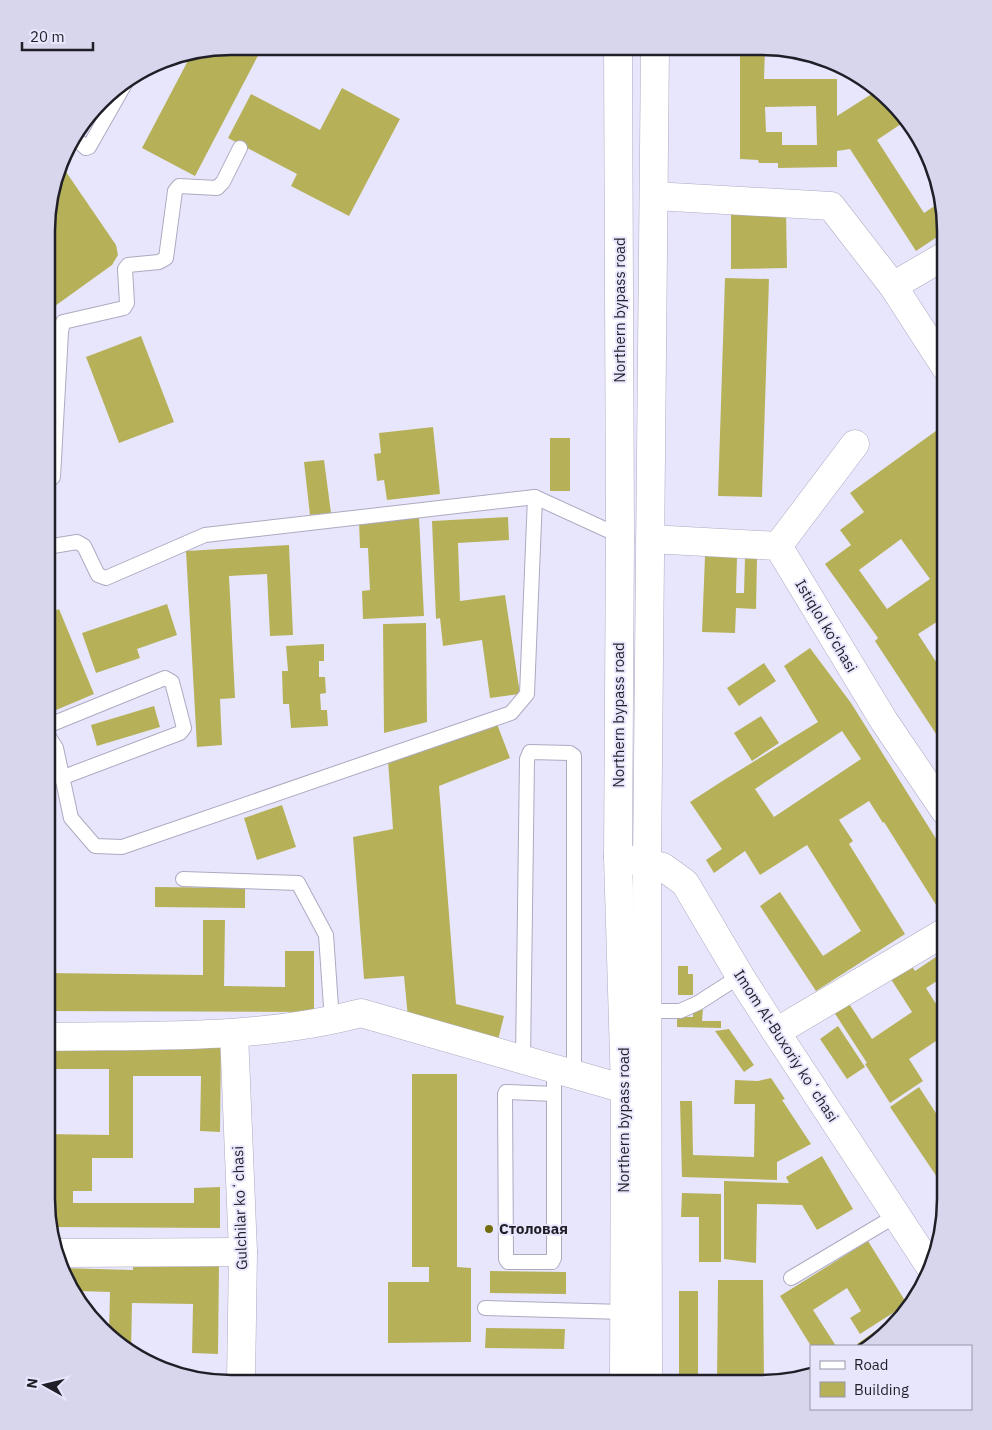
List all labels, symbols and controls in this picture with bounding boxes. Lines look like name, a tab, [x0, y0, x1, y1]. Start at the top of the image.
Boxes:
scale bar	[22, 20, 94, 52]
text: 20 m	[30, 27, 65, 46]
street label: Northern bypass road	[610, 237, 629, 383]
street label: Istiqlol ko‘chasi	[791, 576, 862, 676]
street label: Northern bypass road	[609, 642, 628, 788]
street label: Imom Al-Buxoriy koʻchasi	[730, 966, 843, 1126]
street label: Northern bypass road	[614, 1047, 633, 1193]
street label: Gulchilar koʻchasi	[228, 1146, 251, 1270]
place label: Столовая	[499, 1219, 568, 1238]
marker: Столовая	[483, 1223, 495, 1235]
legend	[810, 1345, 972, 1410]
text: Road	[854, 1355, 889, 1374]
north arrow	[20, 1360, 70, 1410]
text: N	[23, 1377, 42, 1389]
text: Building	[854, 1380, 909, 1399]

